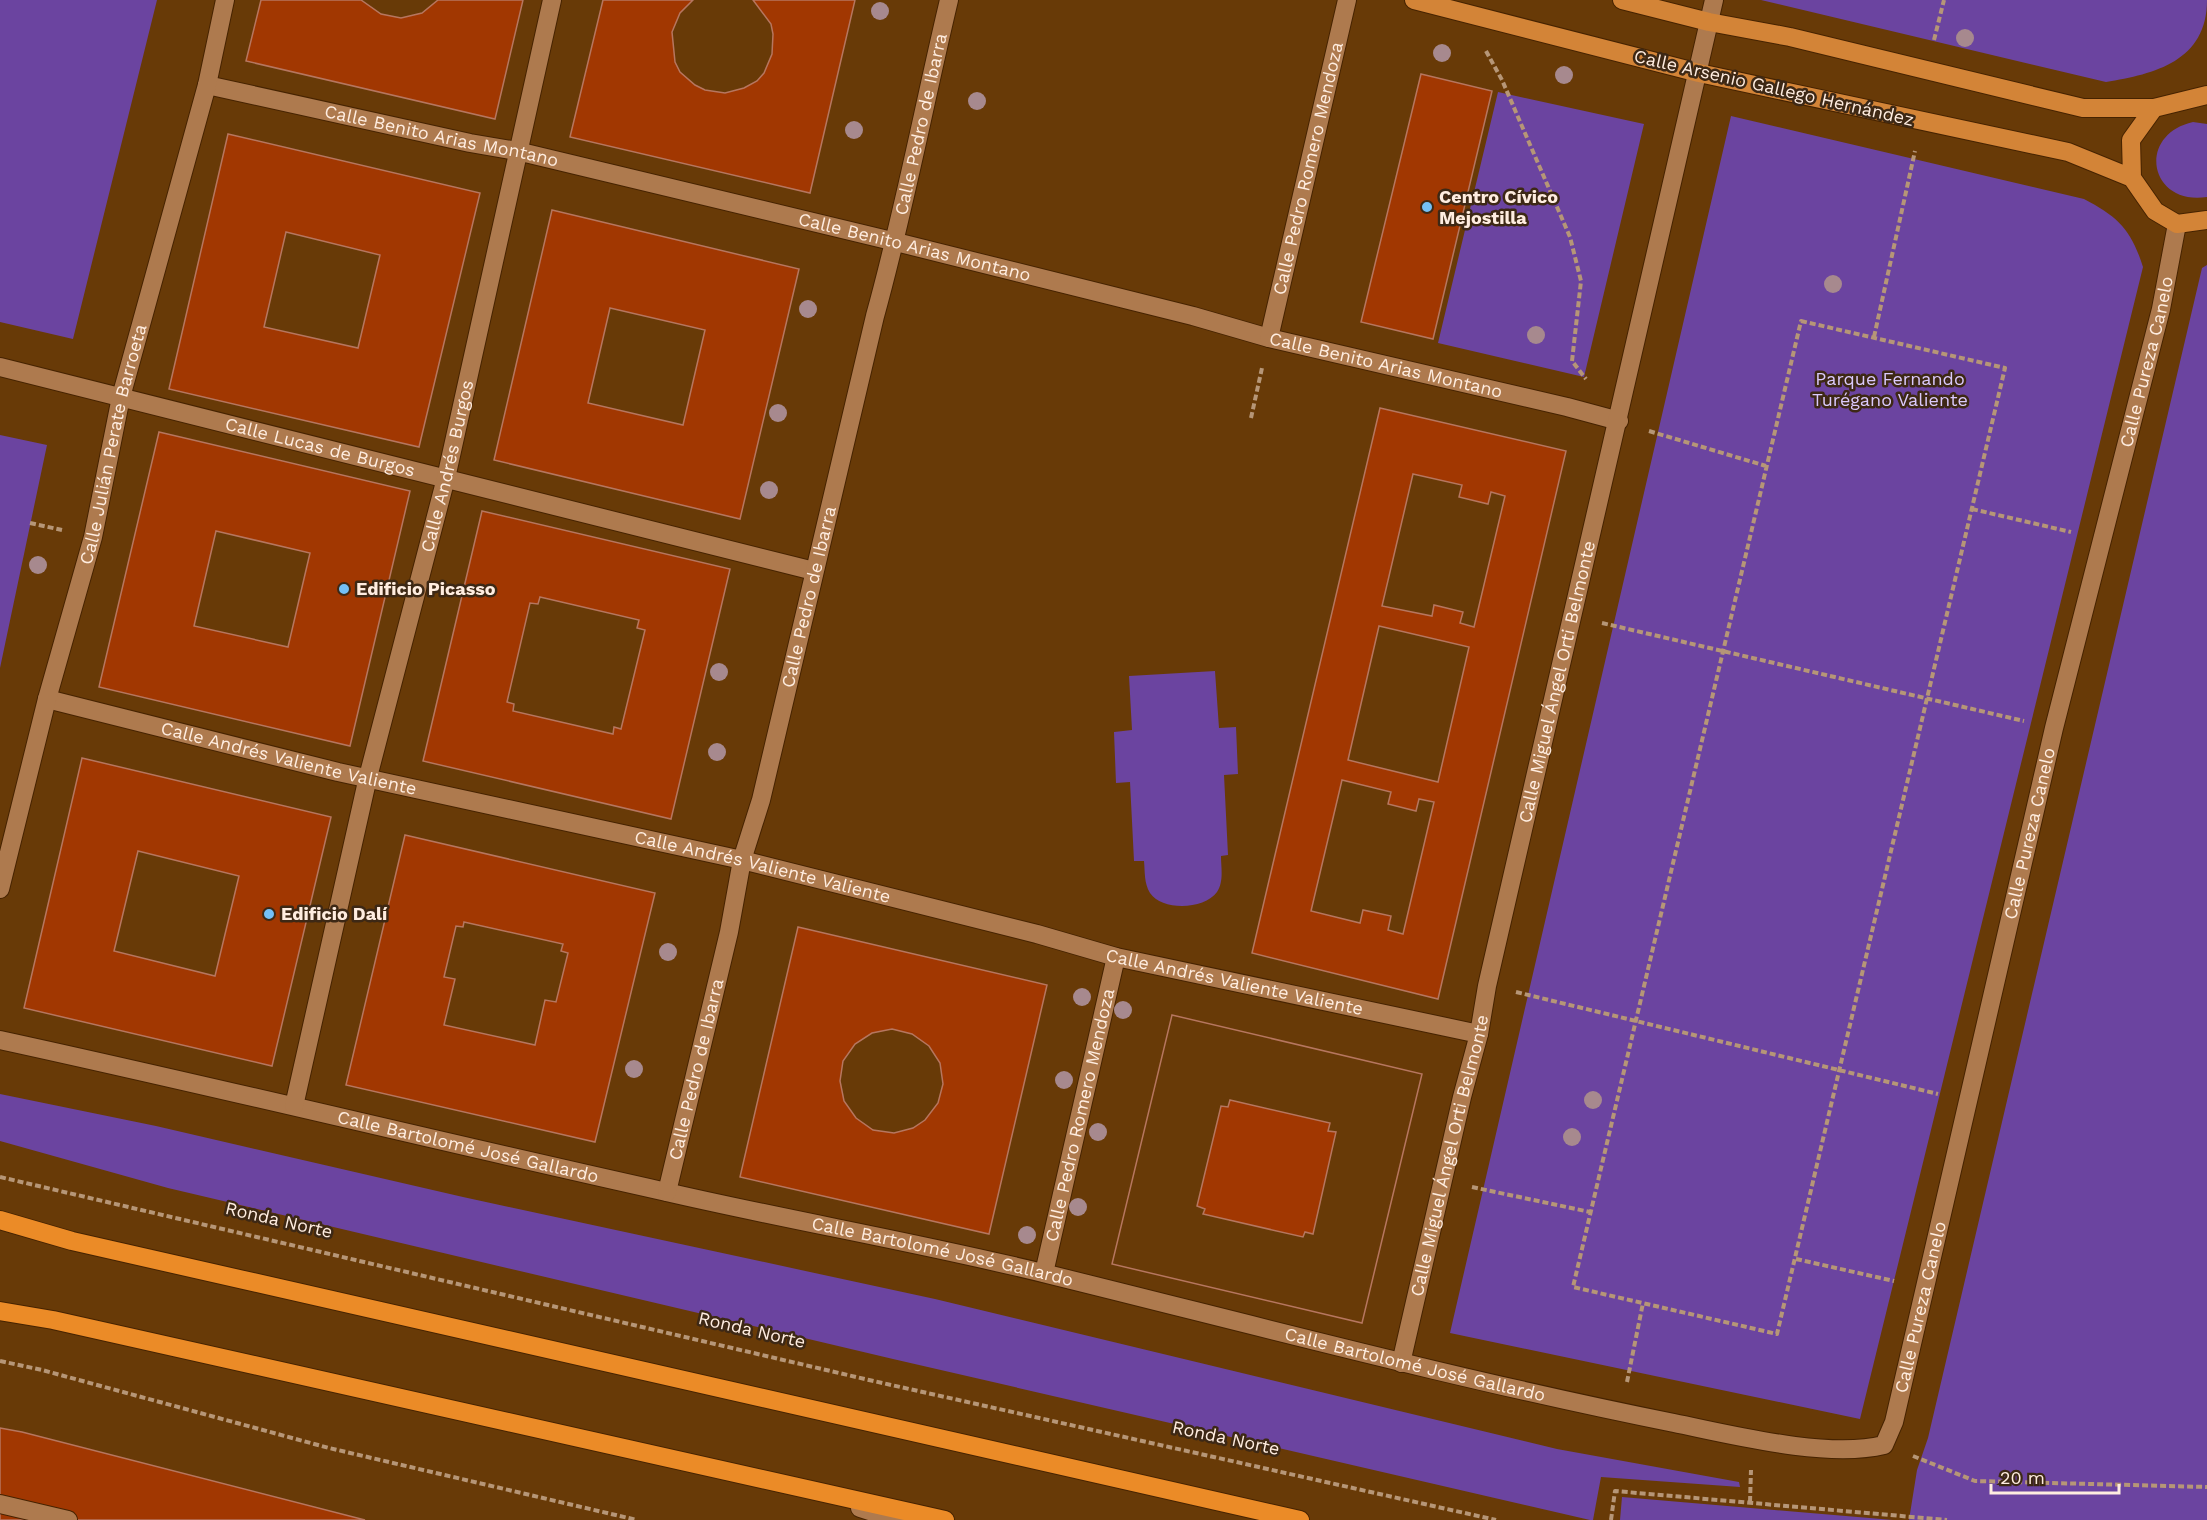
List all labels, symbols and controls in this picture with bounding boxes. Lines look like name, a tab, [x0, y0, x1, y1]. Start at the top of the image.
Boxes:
street label: Calle Pedro de Ibarra	[890, 31, 951, 217]
street label: Calle Pedro Romero Mendoza	[1268, 40, 1347, 297]
street label: Calle Arsenio Gallego Hernández	[1632, 45, 1916, 130]
street label: Calle Benito Arias Montano	[323, 100, 561, 171]
place label: Centro Cívico Mejostilla	[1439, 186, 1558, 228]
marker: Centro Cívico Mejostilla	[1420, 200, 1434, 214]
street label: Calle Benito Arias Montano	[796, 208, 1033, 285]
street label: Calle Pureza Canelo	[2115, 274, 2177, 450]
street label: Calle Julián Perate Barroeta	[75, 322, 151, 567]
street label: Calle Benito Arias Montano	[1267, 327, 1505, 402]
park label: Parque Fernando Turégano Valiente	[1812, 368, 1968, 410]
street label: Calle Andrés Burgos	[416, 378, 477, 555]
street label: Calle Lucas de Burgos	[223, 413, 417, 481]
street label: Calle Pedro de Ibarra	[777, 504, 840, 690]
street label: Calle Miguel Ángel Orti Belmonte	[1514, 538, 1599, 825]
place label: Edificio Picasso	[356, 578, 496, 599]
marker: Edificio Picasso	[337, 582, 351, 596]
street label: Calle Andrés Valiente Valiente	[159, 717, 419, 799]
street label: Calle Pureza Canelo	[1999, 745, 2059, 921]
street label: Calle Andrés Valiente Valiente	[633, 826, 893, 907]
place label: Edificio Dalí	[281, 903, 388, 924]
marker: Edificio Dalí	[262, 907, 276, 921]
street label: Calle Andrés Valiente Valiente	[1103, 944, 1365, 1019]
street label: Calle Pedro de Ibarra	[664, 976, 728, 1162]
street label: Calle Pedro Romero Mendoza	[1040, 986, 1119, 1244]
street label: Calle Miguel Ángel Orti Belmonte	[1406, 1013, 1492, 1298]
street label: Calle Bartolomé José Gallardo	[335, 1106, 601, 1186]
street label: Ronda Norte	[223, 1197, 335, 1242]
street label: Calle Bartolomé José Gallardo	[810, 1212, 1076, 1290]
street label: Calle Pureza Canelo	[1890, 1219, 1950, 1395]
street label: Ronda Norte	[696, 1307, 808, 1352]
street label: Calle Bartolomé José Gallardo	[1283, 1323, 1548, 1405]
street label: Ronda Norte	[1170, 1416, 1282, 1459]
scale bar	[1991, 1457, 2118, 1495]
text: 20 m	[2000, 1467, 2045, 1488]

